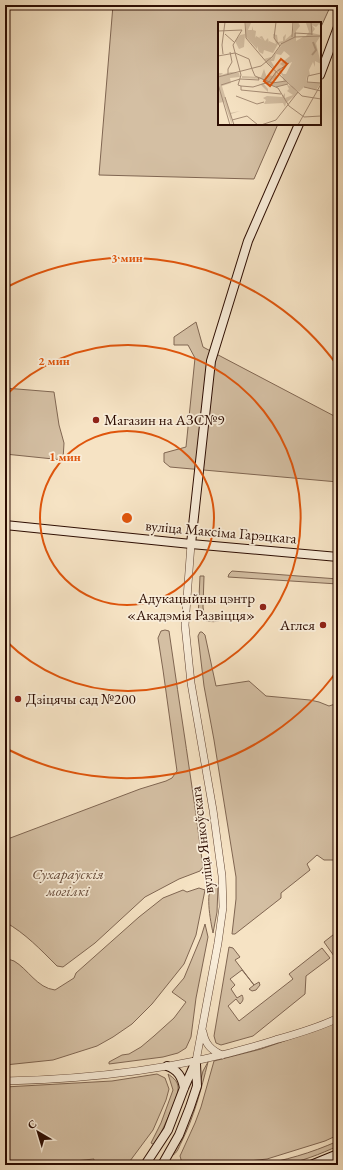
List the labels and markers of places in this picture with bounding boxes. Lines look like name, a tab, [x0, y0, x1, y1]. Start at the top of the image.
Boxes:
place label: Магазин на АЗС№9	[104, 410, 225, 429]
marker: Магазин на АЗС№9	[91, 415, 101, 425]
centre of rings	[120, 511, 134, 525]
place label: Адукацыйны цэнтр «Акадэмія Развіцця»	[127, 588, 255, 624]
marker: Адукацыйны цэнтр «Акадэмія Развіцця»	[258, 602, 268, 612]
place label: Аглея	[279, 615, 315, 634]
marker: Аглея	[318, 620, 328, 630]
place label: Дзіцячы сад №200	[26, 689, 136, 708]
marker: Дзіцячы сад №200	[13, 694, 23, 704]

